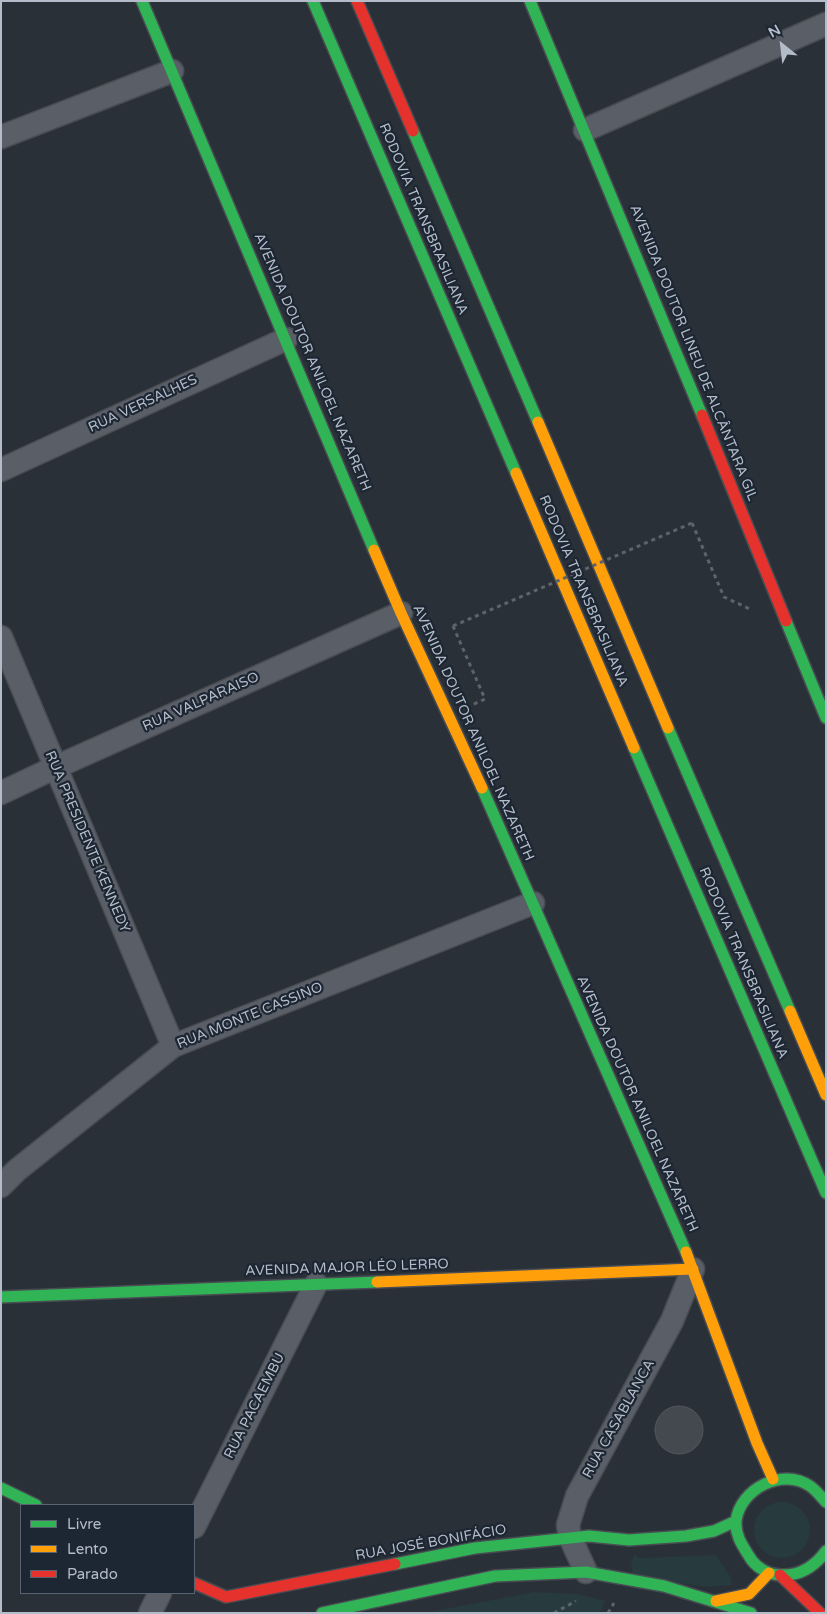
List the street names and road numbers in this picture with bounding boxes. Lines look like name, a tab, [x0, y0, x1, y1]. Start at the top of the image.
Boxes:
street label: RODOVIA TRANSBRASILIANA	[375, 121, 471, 317]
street label: AVENIDA DOUTOR LINEU DE ALCÂNTARA GIL	[626, 202, 760, 504]
street label: AVENIDA DOUTOR ANILOEL NAZARETH	[250, 231, 374, 493]
street label: RUA VERSALHES	[86, 371, 200, 437]
street label: RODOVIA TRANSBRASILIANA	[535, 493, 631, 689]
street label: AVENIDA DOUTOR ANILOEL NAZARETH	[409, 602, 537, 864]
street label: RUA VALPARAISO	[140, 669, 262, 735]
street label: RUA PRESIDENTE KENNEDY	[41, 749, 133, 935]
street label: RODOVIA TRANSBRASILIANA	[695, 865, 791, 1061]
street label: AVENIDA DOUTOR ANILOEL NAZARETH	[573, 973, 701, 1235]
street label: RUA MONTE CASSINO	[175, 979, 325, 1053]
street label: AVENIDA MAJOR LÉO LERRO	[245, 1256, 449, 1280]
street label: RUA PACAEMBU	[221, 1350, 289, 1462]
street label: RUA CASABLANCA	[579, 1357, 659, 1481]
street label: RUA JOSÉ BONIFÁCIO	[354, 1521, 508, 1565]

